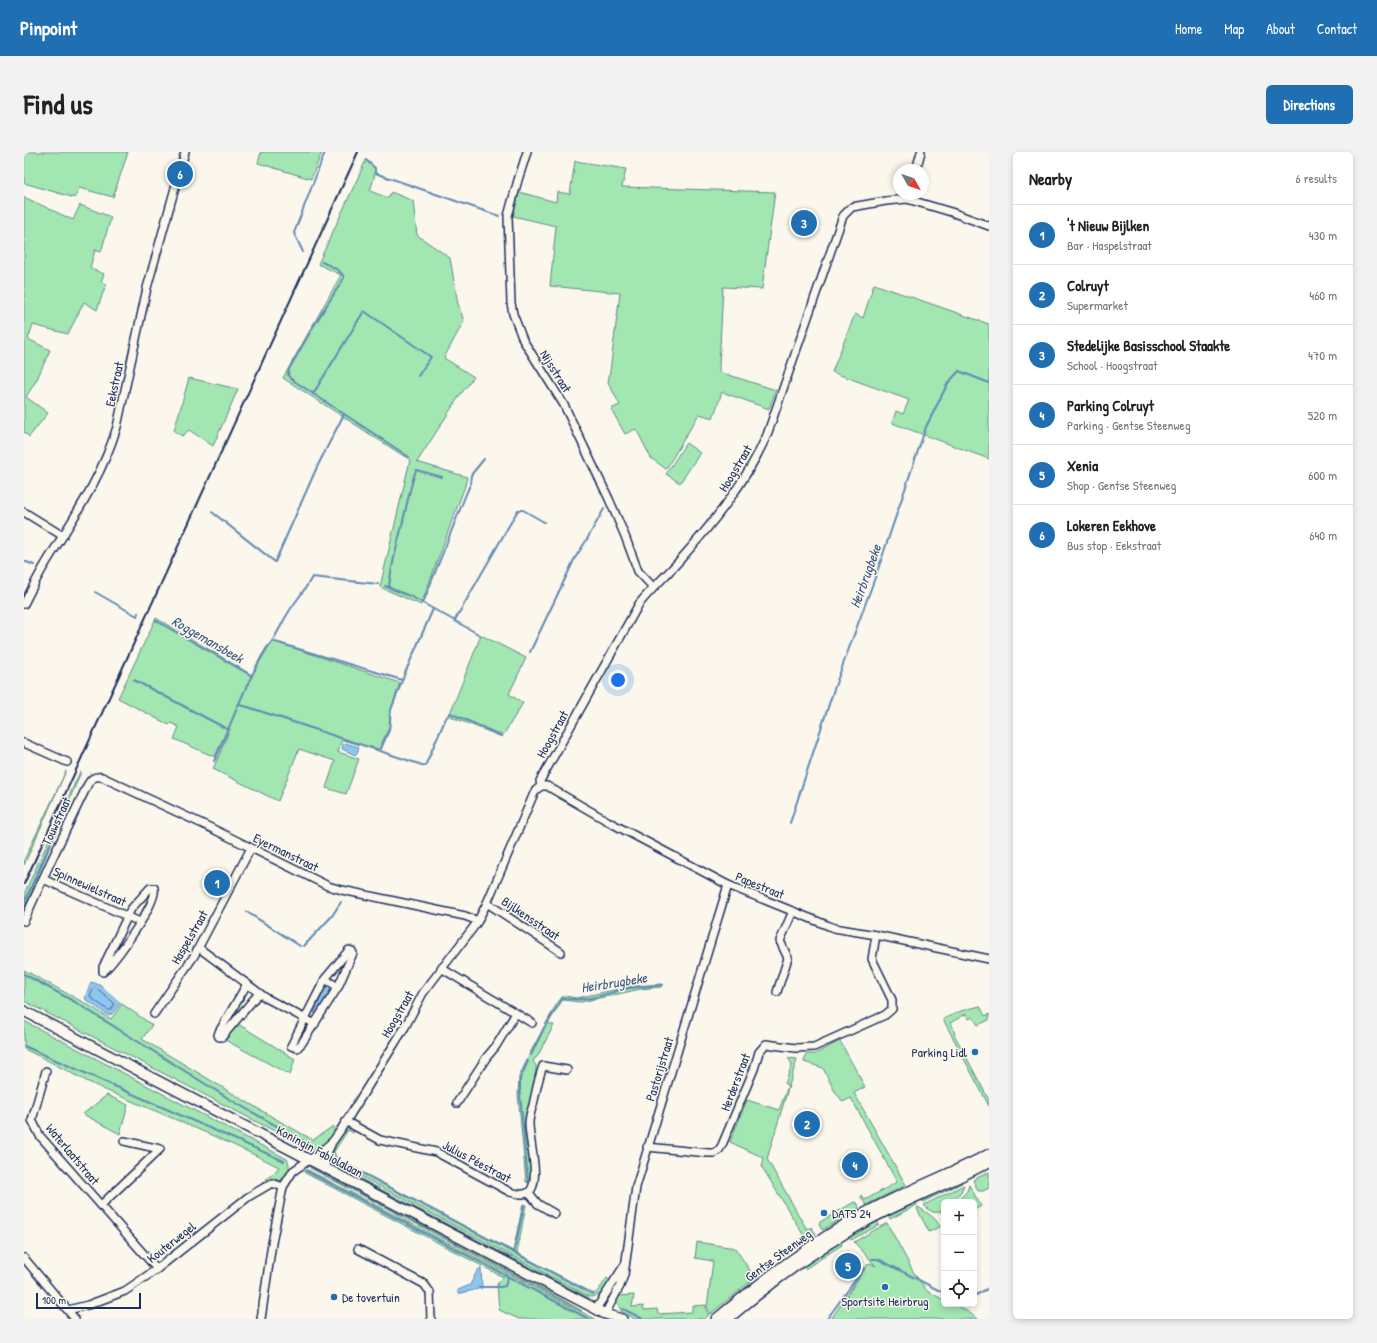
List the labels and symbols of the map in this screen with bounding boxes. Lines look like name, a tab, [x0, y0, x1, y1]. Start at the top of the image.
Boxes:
pin: 6	[167, 159, 193, 189]
north arrow	[893, 164, 929, 200]
pin: 3	[791, 208, 817, 238]
street label: Nijsstraat	[536, 346, 576, 396]
street label: Eekstraat	[100, 359, 128, 408]
street label: Hoogstraat	[714, 441, 756, 495]
water label: Heirbrugbeke	[845, 540, 887, 611]
water label: Roggemansbeek	[168, 611, 248, 669]
your location	[608, 670, 628, 690]
street label: Hoogstraat	[532, 707, 573, 761]
street label: Touwstraat	[37, 793, 75, 848]
street label: Eyermanstraat	[250, 828, 322, 876]
street label: Spinnewielstraat	[51, 862, 130, 910]
street label: Papestraat	[733, 867, 788, 903]
pin: 1	[204, 868, 230, 898]
street label: Bijlkensstraat	[498, 892, 564, 944]
street label: Haspelstraat	[166, 906, 212, 967]
water label: Heirbrugbeke	[580, 967, 650, 998]
street label: Hoogstraat	[376, 987, 418, 1041]
street label: Pastorijstraat	[641, 1034, 677, 1103]
place label: Parking Lidl	[911, 1043, 968, 1061]
marker: Parking Lidl	[970, 1047, 980, 1057]
street label: Herderstraat	[716, 1050, 754, 1114]
pin: 2	[794, 1109, 820, 1139]
street label: Waterlaatstraat	[42, 1119, 104, 1189]
street label: Koningin Fabiolalaan	[273, 1121, 367, 1181]
street label: Julius Péestraat	[440, 1135, 515, 1187]
pin: 4	[842, 1150, 868, 1180]
place label: DATS 24	[832, 1204, 871, 1222]
marker: DATS 24	[819, 1208, 829, 1218]
street label: Kouterwegel	[143, 1217, 200, 1267]
street label: Gentse Steenweg	[741, 1225, 815, 1285]
pin: 5	[835, 1251, 861, 1281]
marker: Sportsite Heirbrug	[880, 1282, 890, 1292]
place label: De tovertuin	[342, 1288, 400, 1306]
scale bar	[36, 1291, 141, 1310]
marker: De tovertuin	[329, 1292, 339, 1302]
place label: Sportsite Heirbrug	[841, 1292, 929, 1310]

